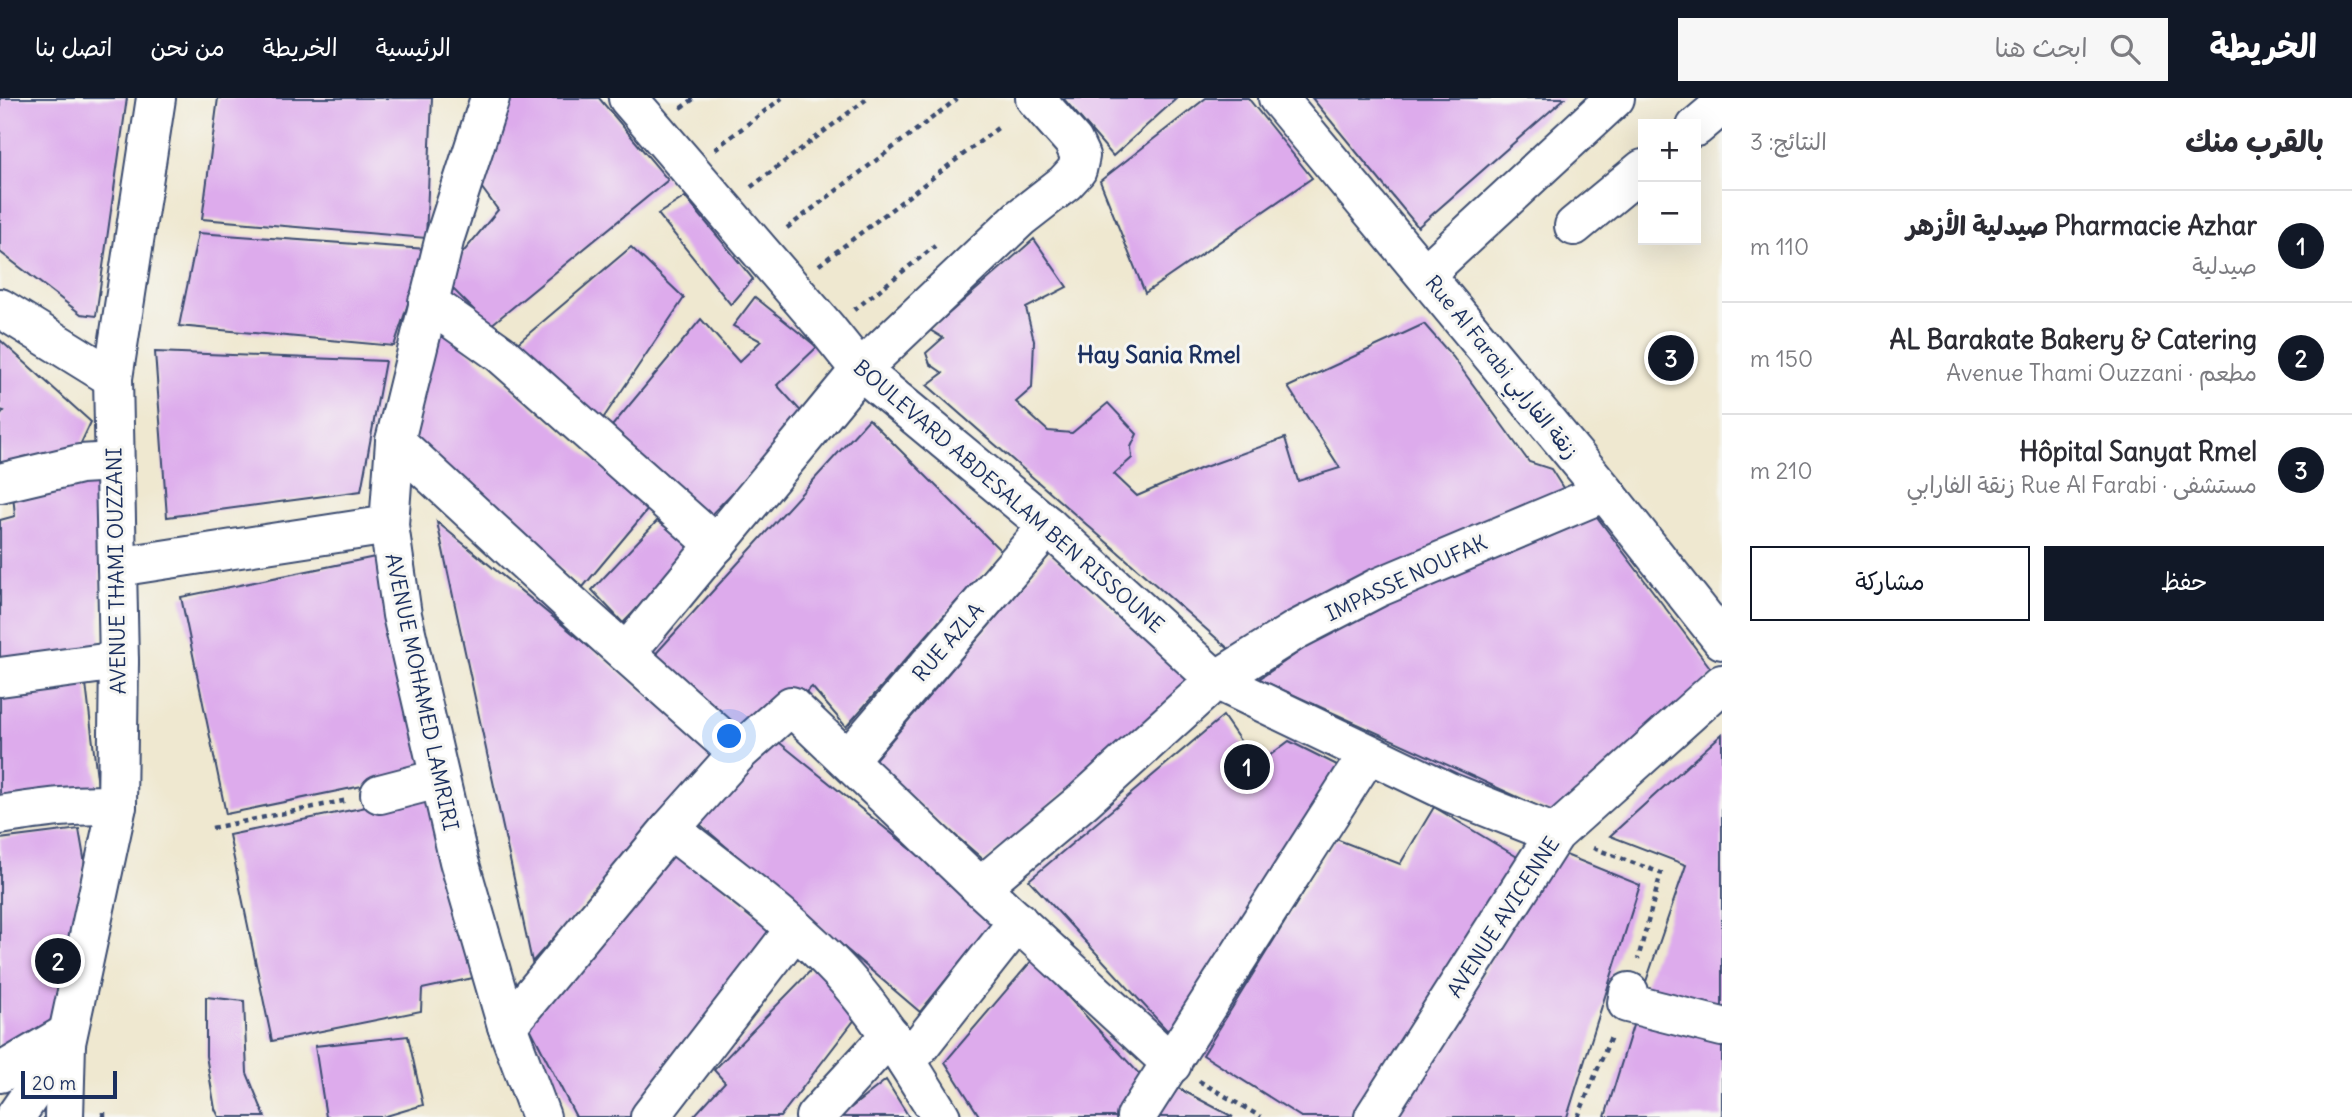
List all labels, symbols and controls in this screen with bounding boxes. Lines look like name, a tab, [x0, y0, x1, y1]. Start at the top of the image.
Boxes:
search box	[1678, 18, 2168, 81]
text: الخريطة	[2210, 25, 2317, 67]
icon: search	[2106, 30, 2144, 68]
text: ابحث هنا	[1994, 31, 2088, 64]
text: اتصل بنا	[35, 32, 113, 62]
text: من نحن	[151, 32, 225, 62]
text: الخريطة	[263, 32, 338, 62]
text: الرئيسية	[376, 32, 451, 62]
map controls	[1638, 119, 1701, 245]
button: +	[1638, 119, 1701, 182]
text: بالقرب منك	[2185, 122, 2324, 160]
text: النتائج: 3	[1750, 127, 1827, 156]
button: −	[1638, 182, 1701, 245]
text: Pharmacie Azhar صيدلية الأزهر	[1906, 209, 2257, 242]
text: 110 m	[1750, 232, 1809, 261]
text: 1	[2296, 232, 2306, 261]
text: صيدلية	[2192, 251, 2257, 280]
street label: Rue Al Farabi زنقة الفارابي	[1415, 270, 1584, 468]
text: AL Barakate Bakery & Catering	[1890, 323, 2257, 356]
pin: 3	[1648, 332, 1694, 384]
district label: Hay Sania Rmel	[1077, 340, 1241, 369]
text: 150 m	[1750, 344, 1813, 373]
text: 2	[2295, 344, 2307, 373]
street label: BOULEVARD ABDESALAM BEN RISSOUNE	[848, 354, 1170, 638]
text: مطعم · Avenue Thami Ouzzani	[1946, 358, 2257, 387]
text: Hôpital Sanyat Rmel	[2019, 435, 2257, 468]
street label: AVENUE THAMI OUZZANI	[100, 447, 132, 695]
text: 210 m	[1750, 456, 1813, 485]
text: 3	[2294, 456, 2308, 485]
text: مستشفى · Rue Al Farabi زنقة الفارابي	[1906, 470, 2257, 499]
street label: IMPASSE NOUFAK	[1321, 529, 1491, 627]
button: مشاركة	[1750, 546, 2030, 621]
button: حفظ	[2044, 546, 2324, 621]
street label: AVENUE MOHAMED LAMRIRI	[379, 551, 465, 833]
street label: RUE AZLA	[907, 597, 989, 687]
your location	[712, 719, 746, 753]
pin: 1	[1224, 741, 1270, 793]
street label: AVENUE AVICENNE	[1441, 831, 1565, 1003]
pin: 2	[35, 935, 81, 987]
scale bar	[21, 1068, 117, 1100]
text: 20 m	[32, 1071, 76, 1095]

